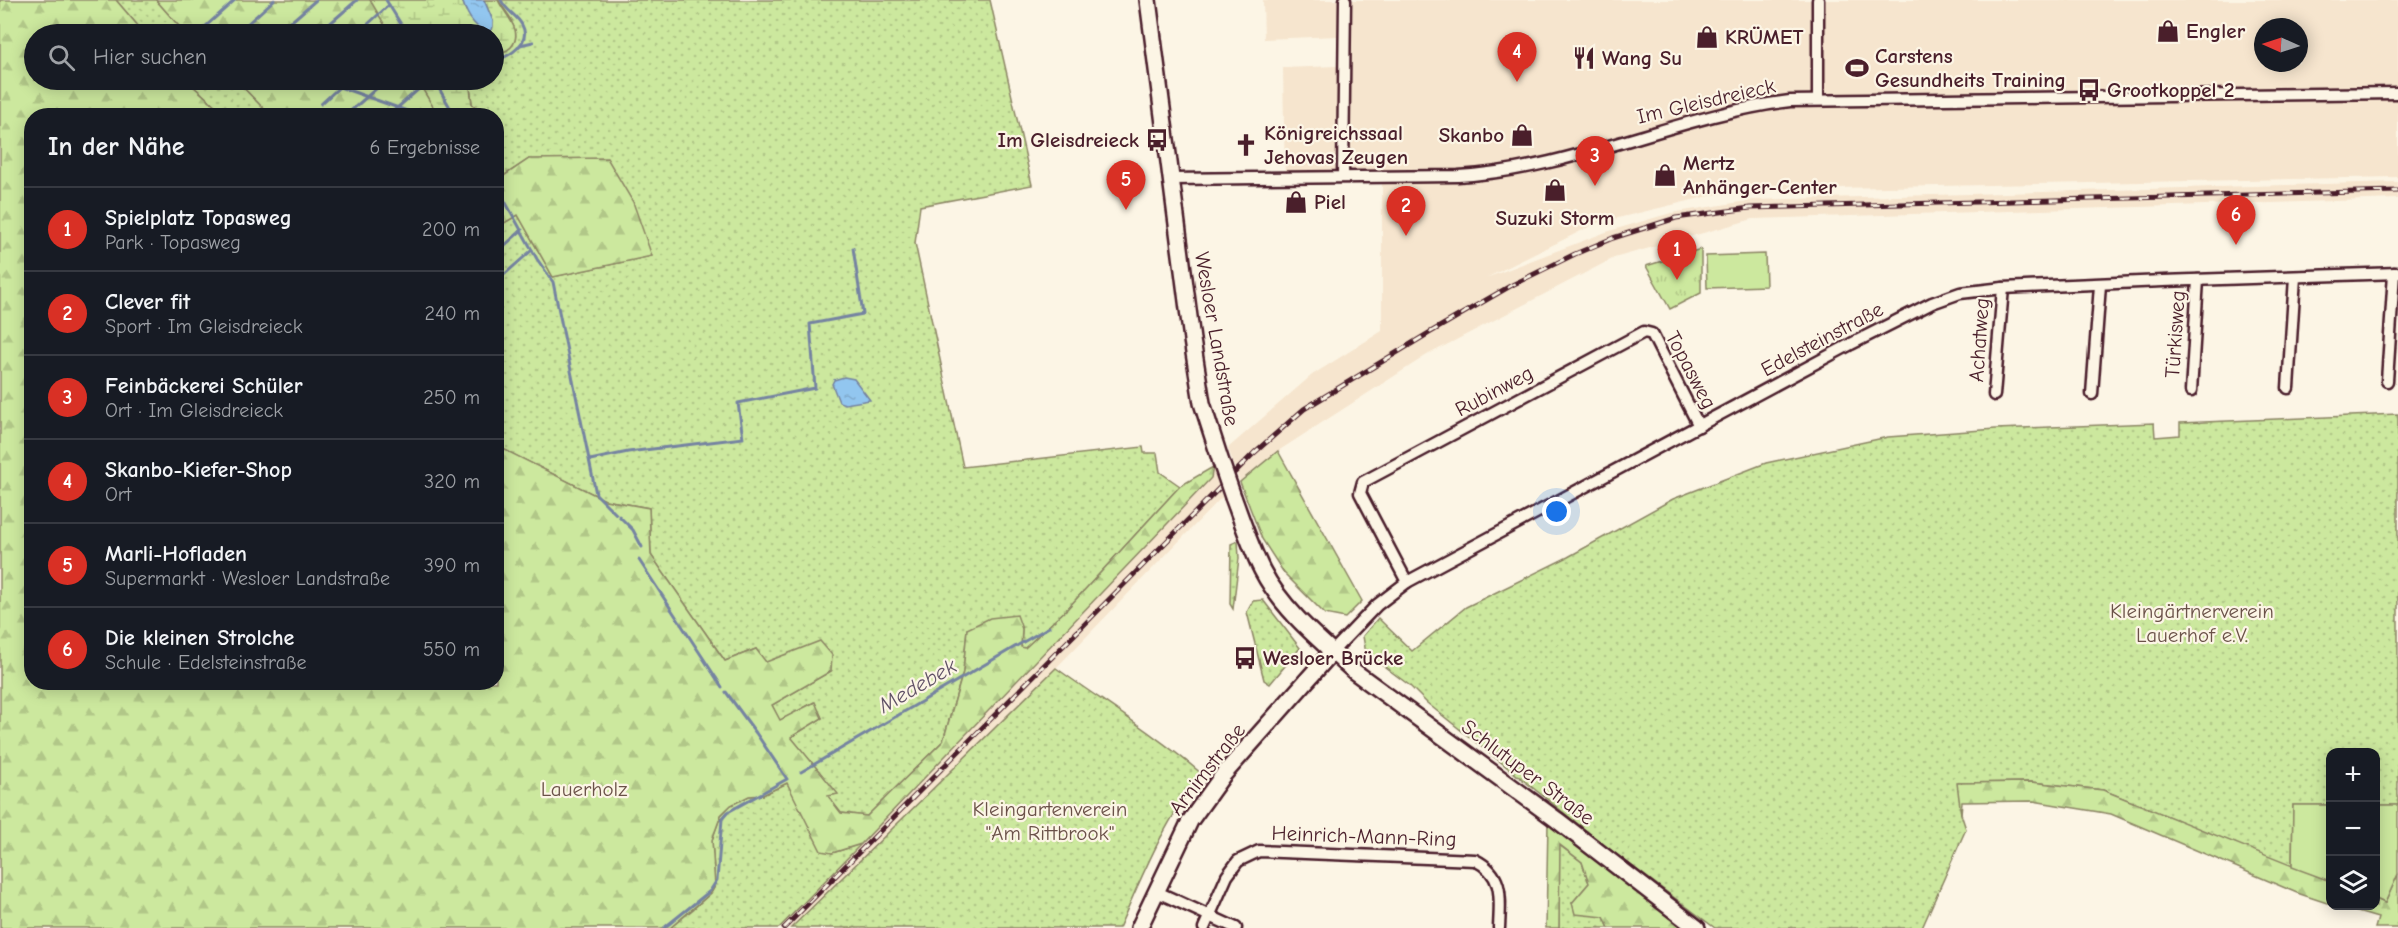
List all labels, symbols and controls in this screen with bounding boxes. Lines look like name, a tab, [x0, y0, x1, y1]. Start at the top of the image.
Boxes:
shop icon: Engler	[2155, 18, 2181, 44]
north arrow	[2254, 18, 2308, 72]
place label: Engler	[2186, 19, 2246, 43]
search box	[24, 24, 504, 90]
shop icon: KRÜMET	[1694, 24, 1720, 50]
place label: KRÜMET	[1725, 25, 1804, 49]
pin: 4	[1498, 32, 1537, 82]
icon: search	[45, 41, 78, 74]
text: Hier suchen	[93, 44, 207, 70]
place label: Carstens Gesundheits Training	[1875, 44, 2066, 92]
restaurant icon: Wang Su	[1571, 45, 1597, 71]
place label: Wang Su	[1602, 46, 1682, 70]
sports icon: Carstens Gesundheits Training	[1844, 55, 1870, 81]
street label: Im Gleisdreieck	[1634, 73, 1778, 129]
bus stop icon: Grootkoppel 2	[2076, 77, 2102, 103]
place label: Grootkoppel 2	[2107, 78, 2234, 102]
place label: Königreichssaal Jehovas Zeugen	[1264, 121, 1408, 169]
shop icon: Skanbo	[1509, 122, 1535, 148]
place label: Skanbo	[1439, 123, 1504, 147]
bus stop icon: Im Gleisdreieck	[1144, 127, 1170, 153]
place label: Im Gleisdreieck	[998, 128, 1140, 152]
text: In der Nähe	[48, 132, 185, 162]
church icon: Königreichssaal Jehovas Zeugen	[1233, 132, 1259, 158]
text: 6 Ergebnisse	[370, 136, 480, 159]
pin: 3	[1576, 136, 1614, 186]
place label: Mertz Anhänger-Center	[1683, 151, 1837, 199]
pin: 5	[1106, 160, 1146, 210]
shop icon: Mertz Anhänger-Center	[1652, 162, 1678, 188]
shop icon: Suzuki Storm	[1542, 177, 1568, 203]
pin: 2	[1386, 186, 1426, 236]
shop icon: Piel	[1283, 189, 1309, 215]
place label: Piel	[1314, 190, 1346, 214]
pin: 6	[2216, 196, 2256, 245]
text: Spielplatz Topasweg	[105, 205, 292, 231]
place label: Suzuki Storm	[1496, 206, 1614, 230]
text: 1	[64, 218, 71, 241]
text: 200 m	[422, 218, 480, 241]
pin: 1	[1658, 230, 1696, 280]
text: Park · Topasweg	[105, 231, 241, 254]
street label: Wesloer Landstraße	[1190, 250, 1244, 428]
text: Clever fit	[105, 289, 190, 315]
street label: Türkisweg	[2160, 290, 2190, 378]
street label: Edelsteinstraße	[1757, 297, 1887, 381]
street label: Achatweg	[1964, 297, 1994, 383]
text: 2	[63, 302, 72, 325]
text: 240 m	[425, 302, 480, 325]
text: Sport · Im Gleisdreieck	[105, 315, 302, 338]
street label: Topasweg	[1661, 327, 1721, 413]
street label: Rubinweg	[1451, 361, 1537, 421]
text: Feinbäckerei Schüler	[105, 373, 303, 399]
text: 3	[63, 386, 72, 409]
text: 250 m	[423, 386, 480, 409]
text: Ort · Im Gleisdreieck	[105, 399, 283, 422]
text: Skanbo-Kiefer-Shop	[105, 457, 292, 483]
text: 4	[63, 470, 72, 493]
text: 320 m	[424, 470, 480, 493]
text: Ort	[105, 483, 132, 506]
your location	[1542, 497, 1571, 526]
text: Marli-Hofladen	[105, 541, 247, 567]
text: 5	[62, 554, 73, 577]
text: 390 m	[424, 554, 480, 577]
text: Supermarkt · Wesloer Landstraße	[105, 567, 390, 590]
park label: Kleingärtnerverein Lauerhof e.V.	[2110, 599, 2274, 647]
text: Die kleinen Strolche	[105, 625, 294, 651]
text: 6	[62, 638, 73, 661]
text: 550 m	[423, 638, 480, 661]
bus stop icon: Wesloer Brücke	[1232, 645, 1258, 671]
place label: Wesloer Brücke	[1263, 646, 1403, 670]
text: Schule · Edelsteinstraße	[105, 651, 307, 674]
water label: Medebek	[873, 653, 961, 719]
street label: Schlutuper Straße	[1457, 714, 1599, 830]
street label: Arnimstraße	[1164, 719, 1250, 819]
map controls	[2326, 748, 2380, 910]
button: +	[2326, 748, 2380, 802]
park label: Lauerholz	[541, 777, 627, 801]
park label: Kleingartenverein "Am Rittbrook"	[973, 797, 1127, 845]
button: −	[2326, 802, 2380, 856]
street label: Heinrich-Mann-Ring	[1271, 821, 1457, 851]
button: layers	[2326, 856, 2380, 910]

